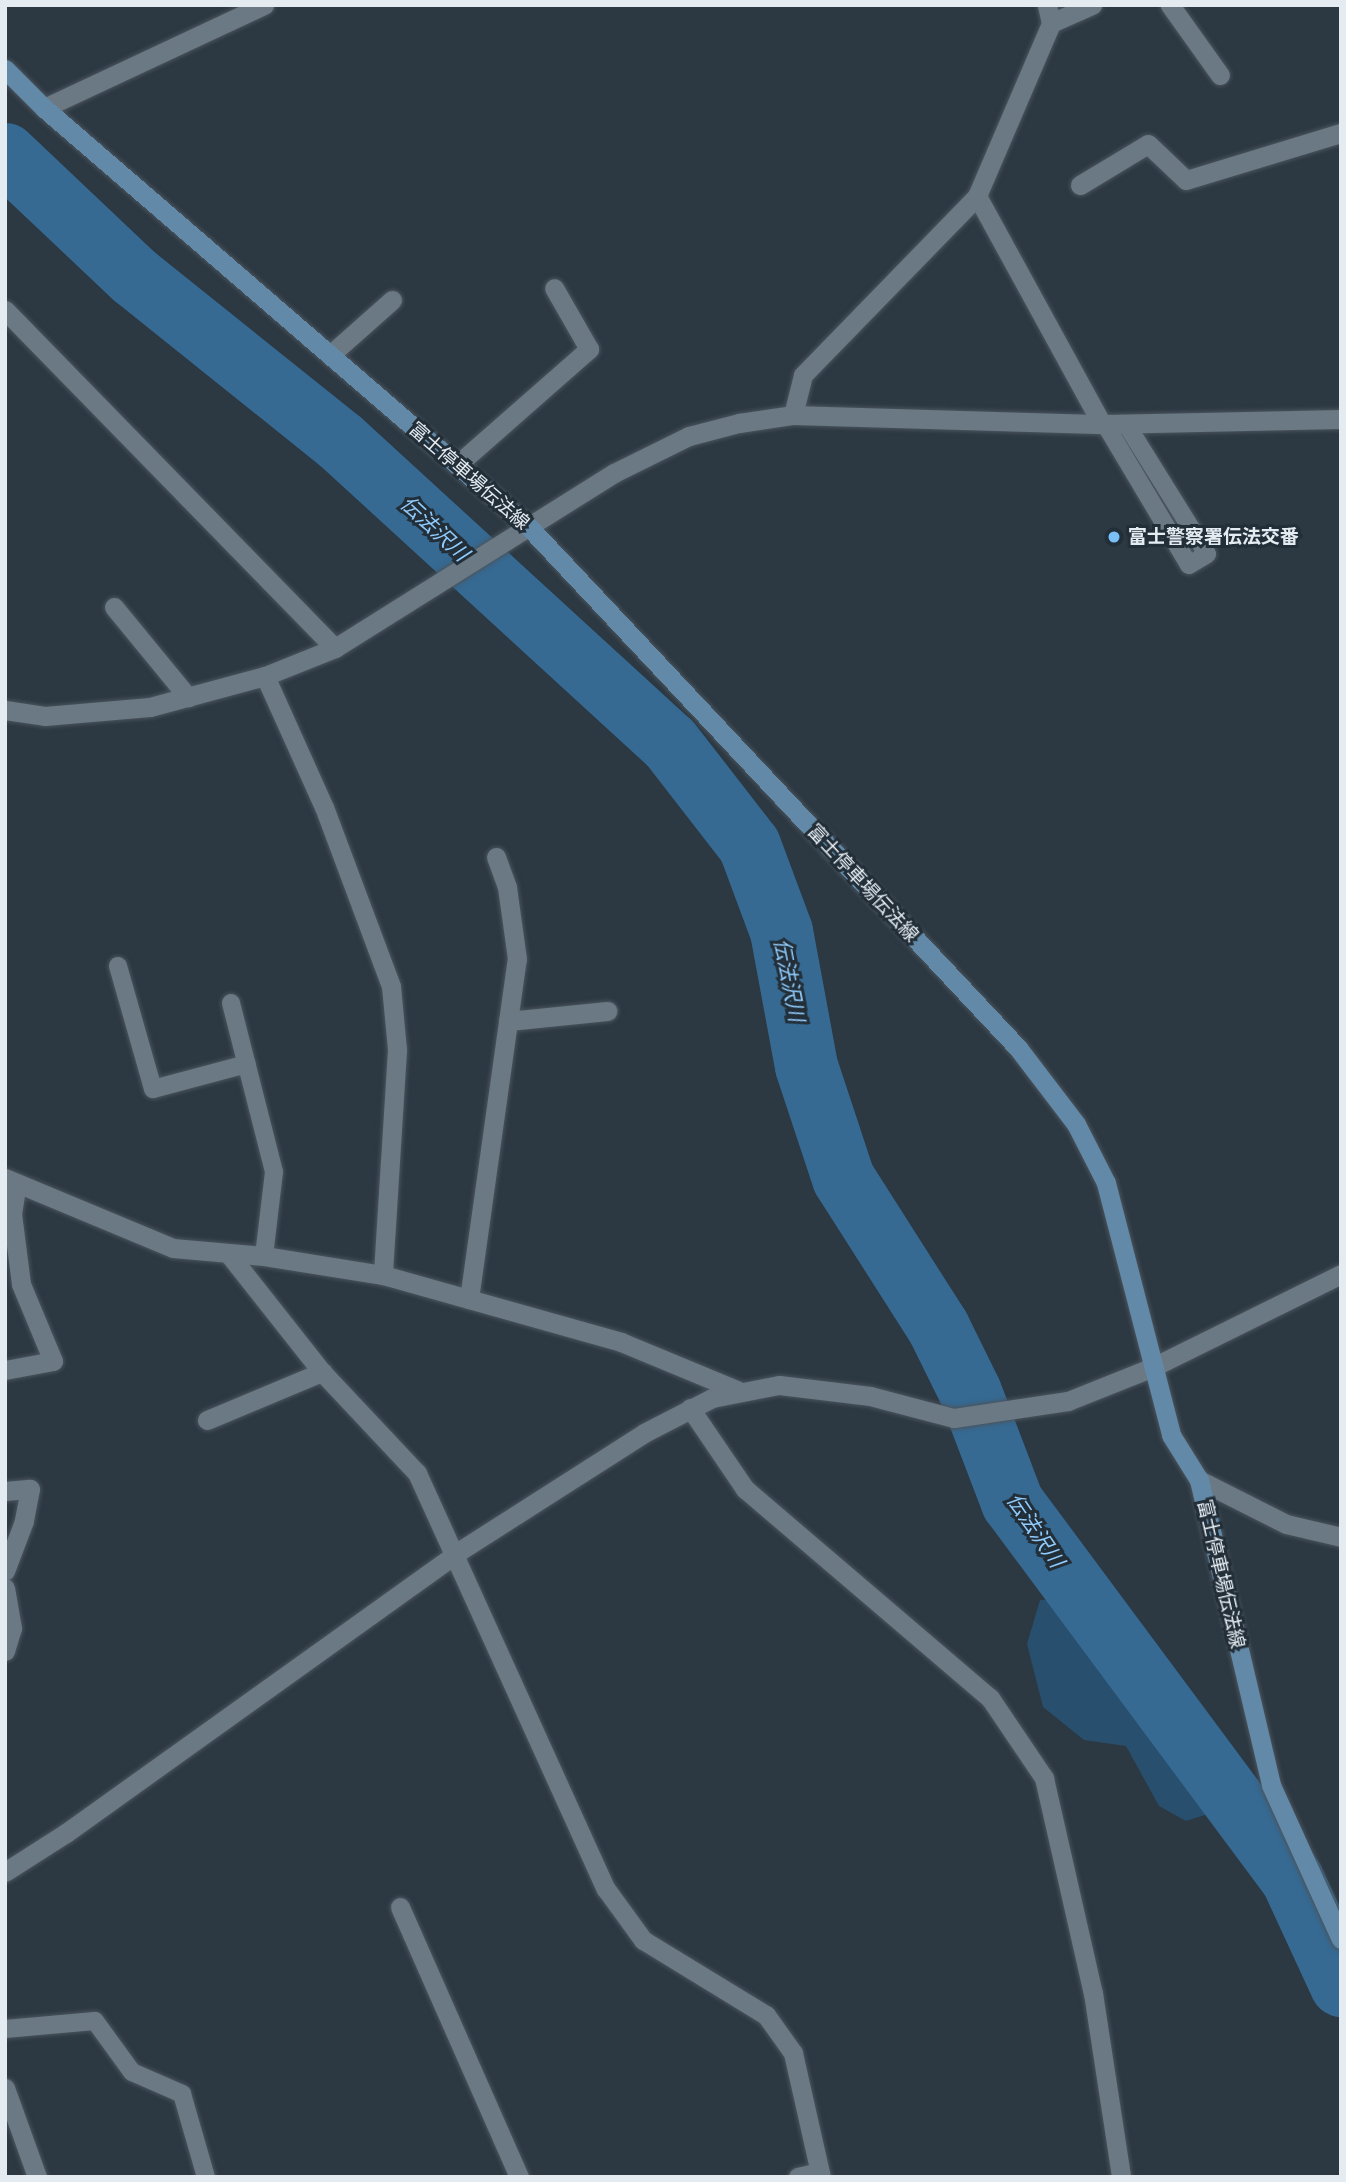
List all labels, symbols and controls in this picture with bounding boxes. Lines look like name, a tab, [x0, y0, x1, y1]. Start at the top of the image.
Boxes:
street label: 富士停車場伝法線	[404, 418, 534, 534]
water label: 伝法沢川	[396, 490, 474, 566]
place label: 富士警察署伝法交番	[1128, 526, 1299, 548]
marker: 富士警察署伝法交番	[1106, 529, 1122, 545]
street label: 富士停車場伝法線	[803, 820, 923, 946]
water label: 伝法沢川	[770, 936, 810, 1024]
water label: 伝法沢川	[1002, 1488, 1070, 1572]
street label: 富士停車場伝法線	[1193, 1497, 1249, 1651]

